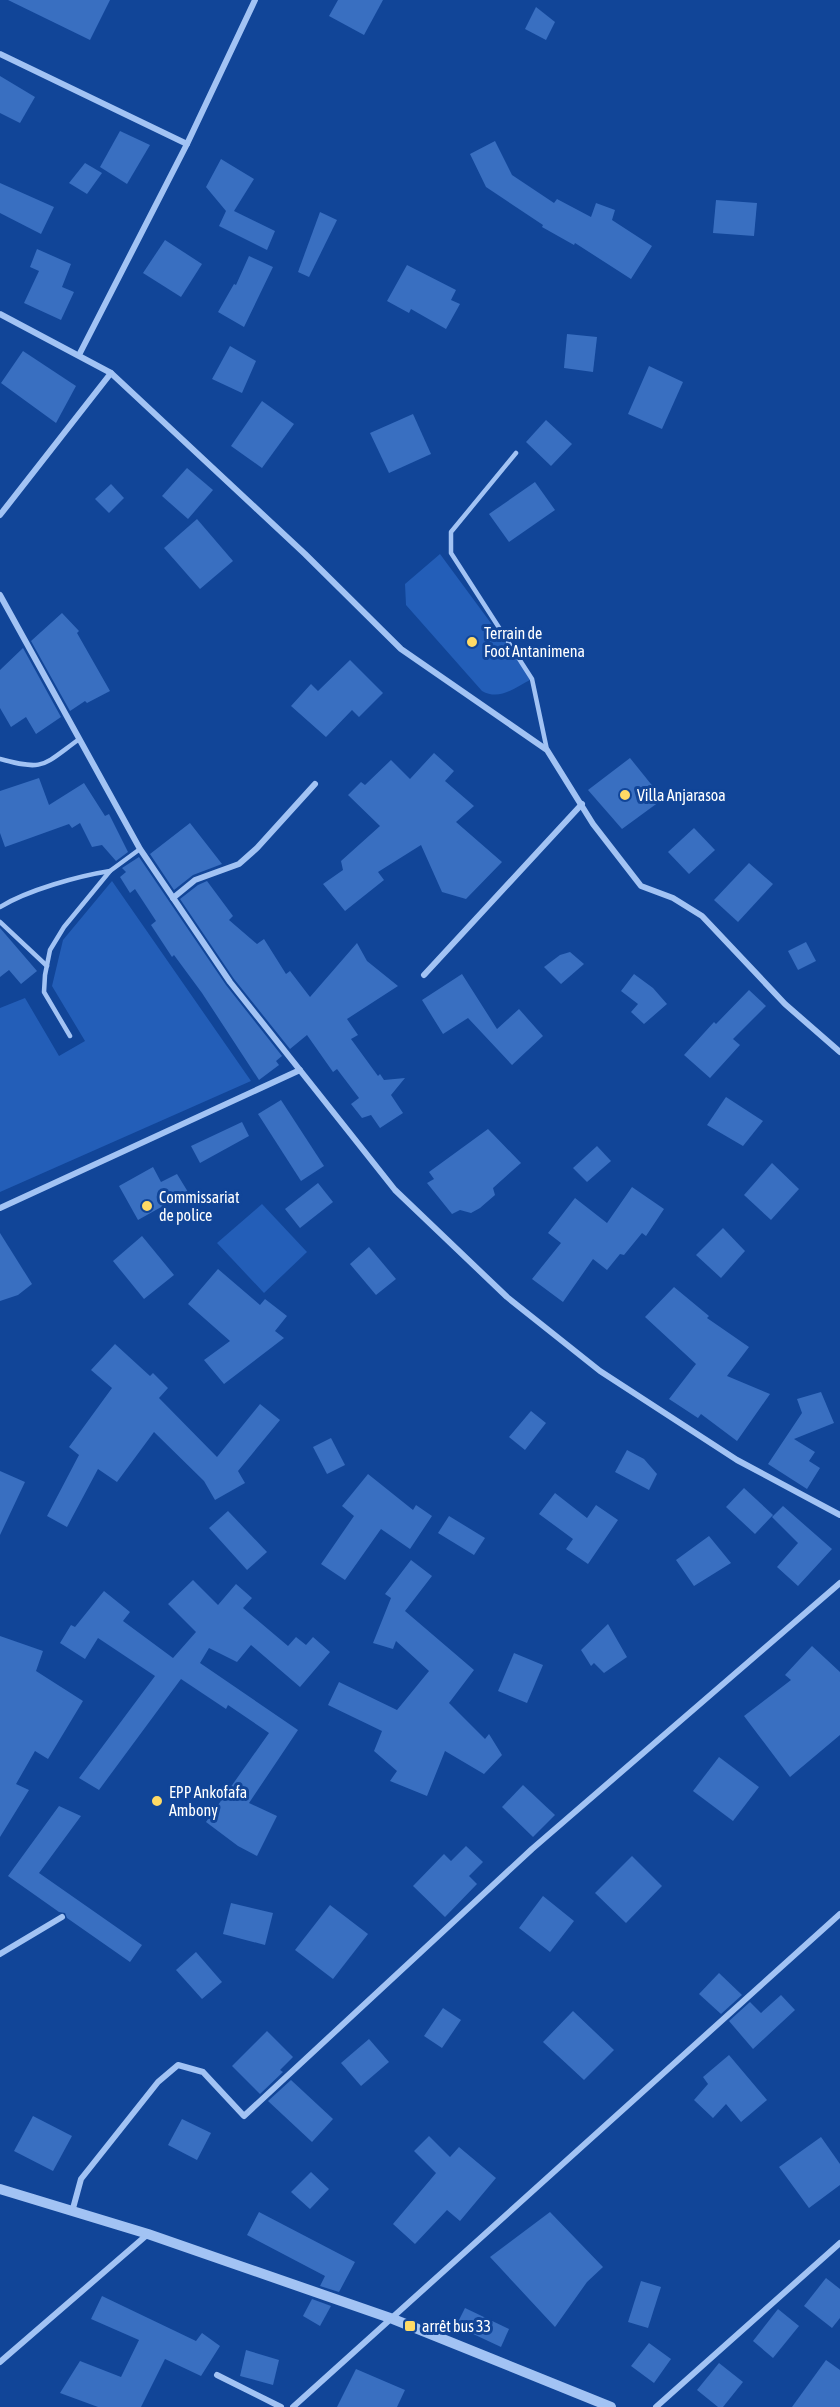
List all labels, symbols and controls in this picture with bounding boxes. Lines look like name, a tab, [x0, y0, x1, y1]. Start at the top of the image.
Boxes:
place label: Terrain de Foot Antanimena	[484, 624, 585, 660]
marker: Terrain de Foot Antanimena	[465, 635, 479, 649]
place label: Villa Anjarasoa	[637, 786, 726, 805]
marker: Villa Anjarasoa	[618, 788, 632, 802]
place label: Commissariat de police	[159, 1188, 240, 1225]
marker: Commissariat de police	[140, 1199, 154, 1213]
place label: EPP Ankofafa Ambony	[169, 1783, 247, 1820]
marker: EPP Ankofafa Ambony	[150, 1794, 164, 1808]
place label: arrêt bus 33	[422, 2317, 491, 2335]
marker: arrêt bus 33	[403, 2319, 417, 2333]

